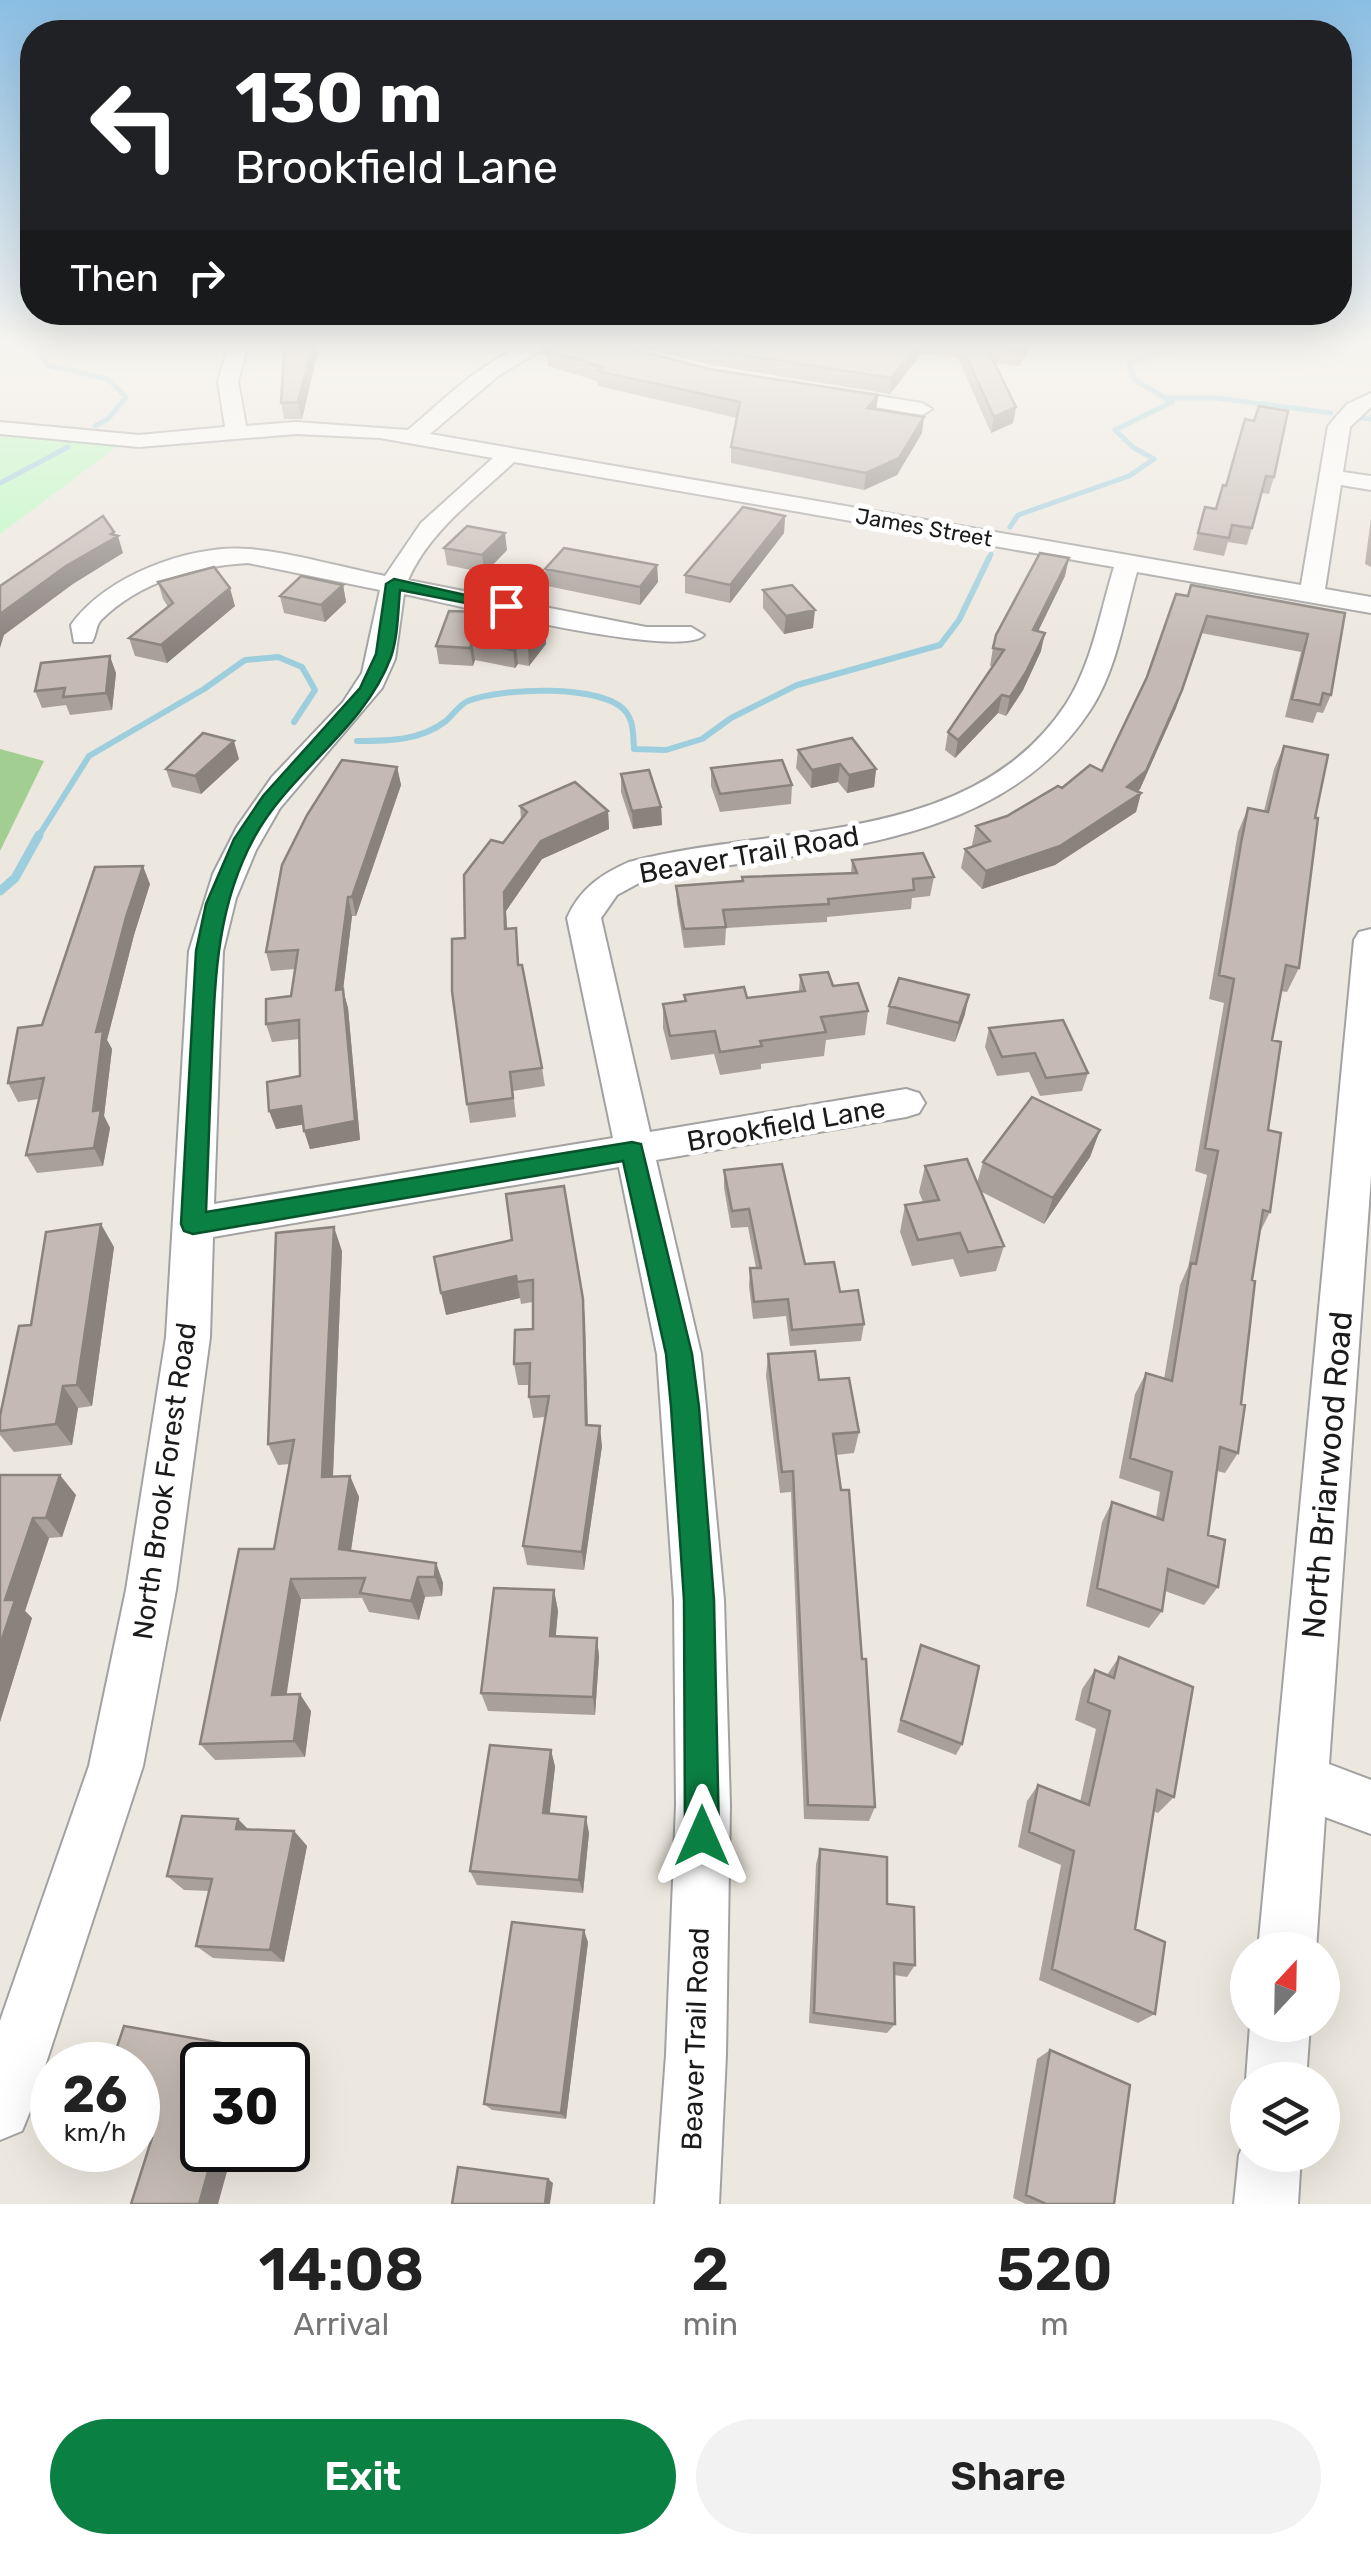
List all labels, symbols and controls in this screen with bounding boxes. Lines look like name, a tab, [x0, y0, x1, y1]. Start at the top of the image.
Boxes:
text: 130 m	[235, 57, 443, 140]
icon: left	[70, 60, 200, 190]
text: Brookfield Lane	[235, 141, 558, 194]
icon: right	[179, 250, 234, 305]
text: Then	[70, 255, 159, 301]
street label: James Street	[854, 502, 995, 553]
pin	[464, 564, 549, 649]
icon: arrive	[479, 579, 534, 634]
street label: Beaver Trail Road	[636, 819, 862, 890]
street label: Brookfield Lane	[684, 1091, 888, 1158]
street label: North Briarwood Road	[1294, 1310, 1360, 1640]
street label: North Brook Forest Road	[126, 1320, 203, 1642]
position arrow	[650, 1784, 754, 1888]
street label: Beaver Trail Road	[675, 1927, 716, 2151]
north arrow	[1230, 1932, 1340, 2042]
map controls	[1230, 1932, 1340, 2172]
speed limit sign: 30	[180, 2042, 310, 2172]
button: layers	[1230, 2062, 1340, 2172]
text: 26	[62, 2065, 128, 2125]
text: km/h	[64, 2118, 126, 2147]
text: 14:08	[258, 2234, 424, 2305]
text: 2	[691, 2234, 729, 2305]
text: 520	[997, 2234, 1113, 2305]
text: Arrival	[293, 2305, 389, 2343]
text: min	[683, 2305, 738, 2343]
text: m	[1040, 2305, 1069, 2343]
button: Exit	[50, 2419, 676, 2534]
button: Share	[696, 2419, 1321, 2534]

